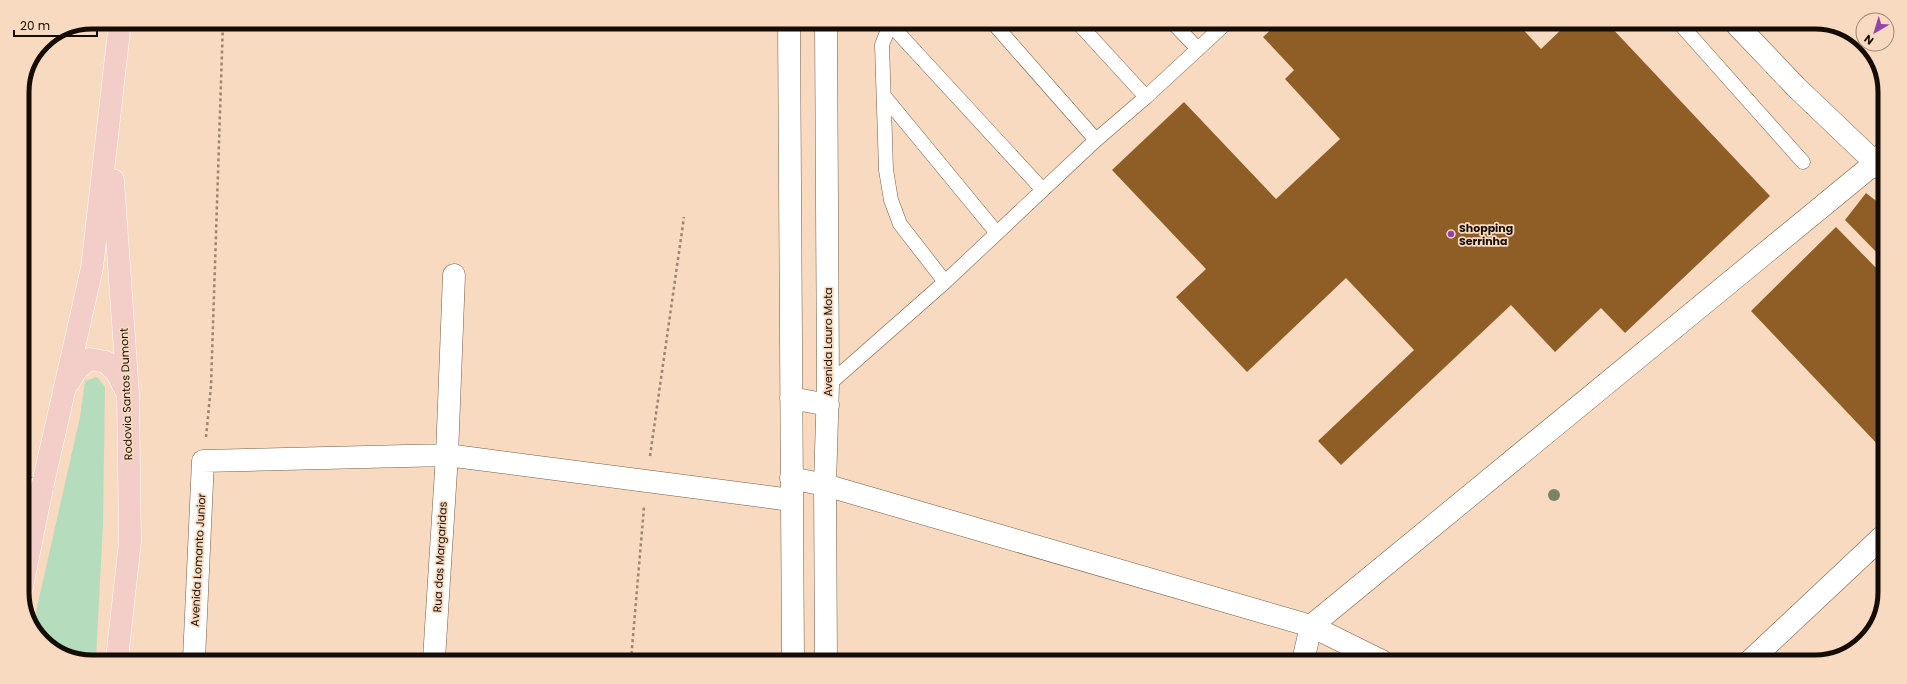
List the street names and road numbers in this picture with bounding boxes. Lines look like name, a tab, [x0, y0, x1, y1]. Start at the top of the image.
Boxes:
street label: Avenida Lauro Mota	[820, 287, 836, 397]
street label: Rodovia Santos Dumont	[116, 328, 136, 460]
street label: Avenida Lomanto Junior	[187, 493, 209, 627]
street label: Rua das Margaridas	[429, 501, 451, 613]

